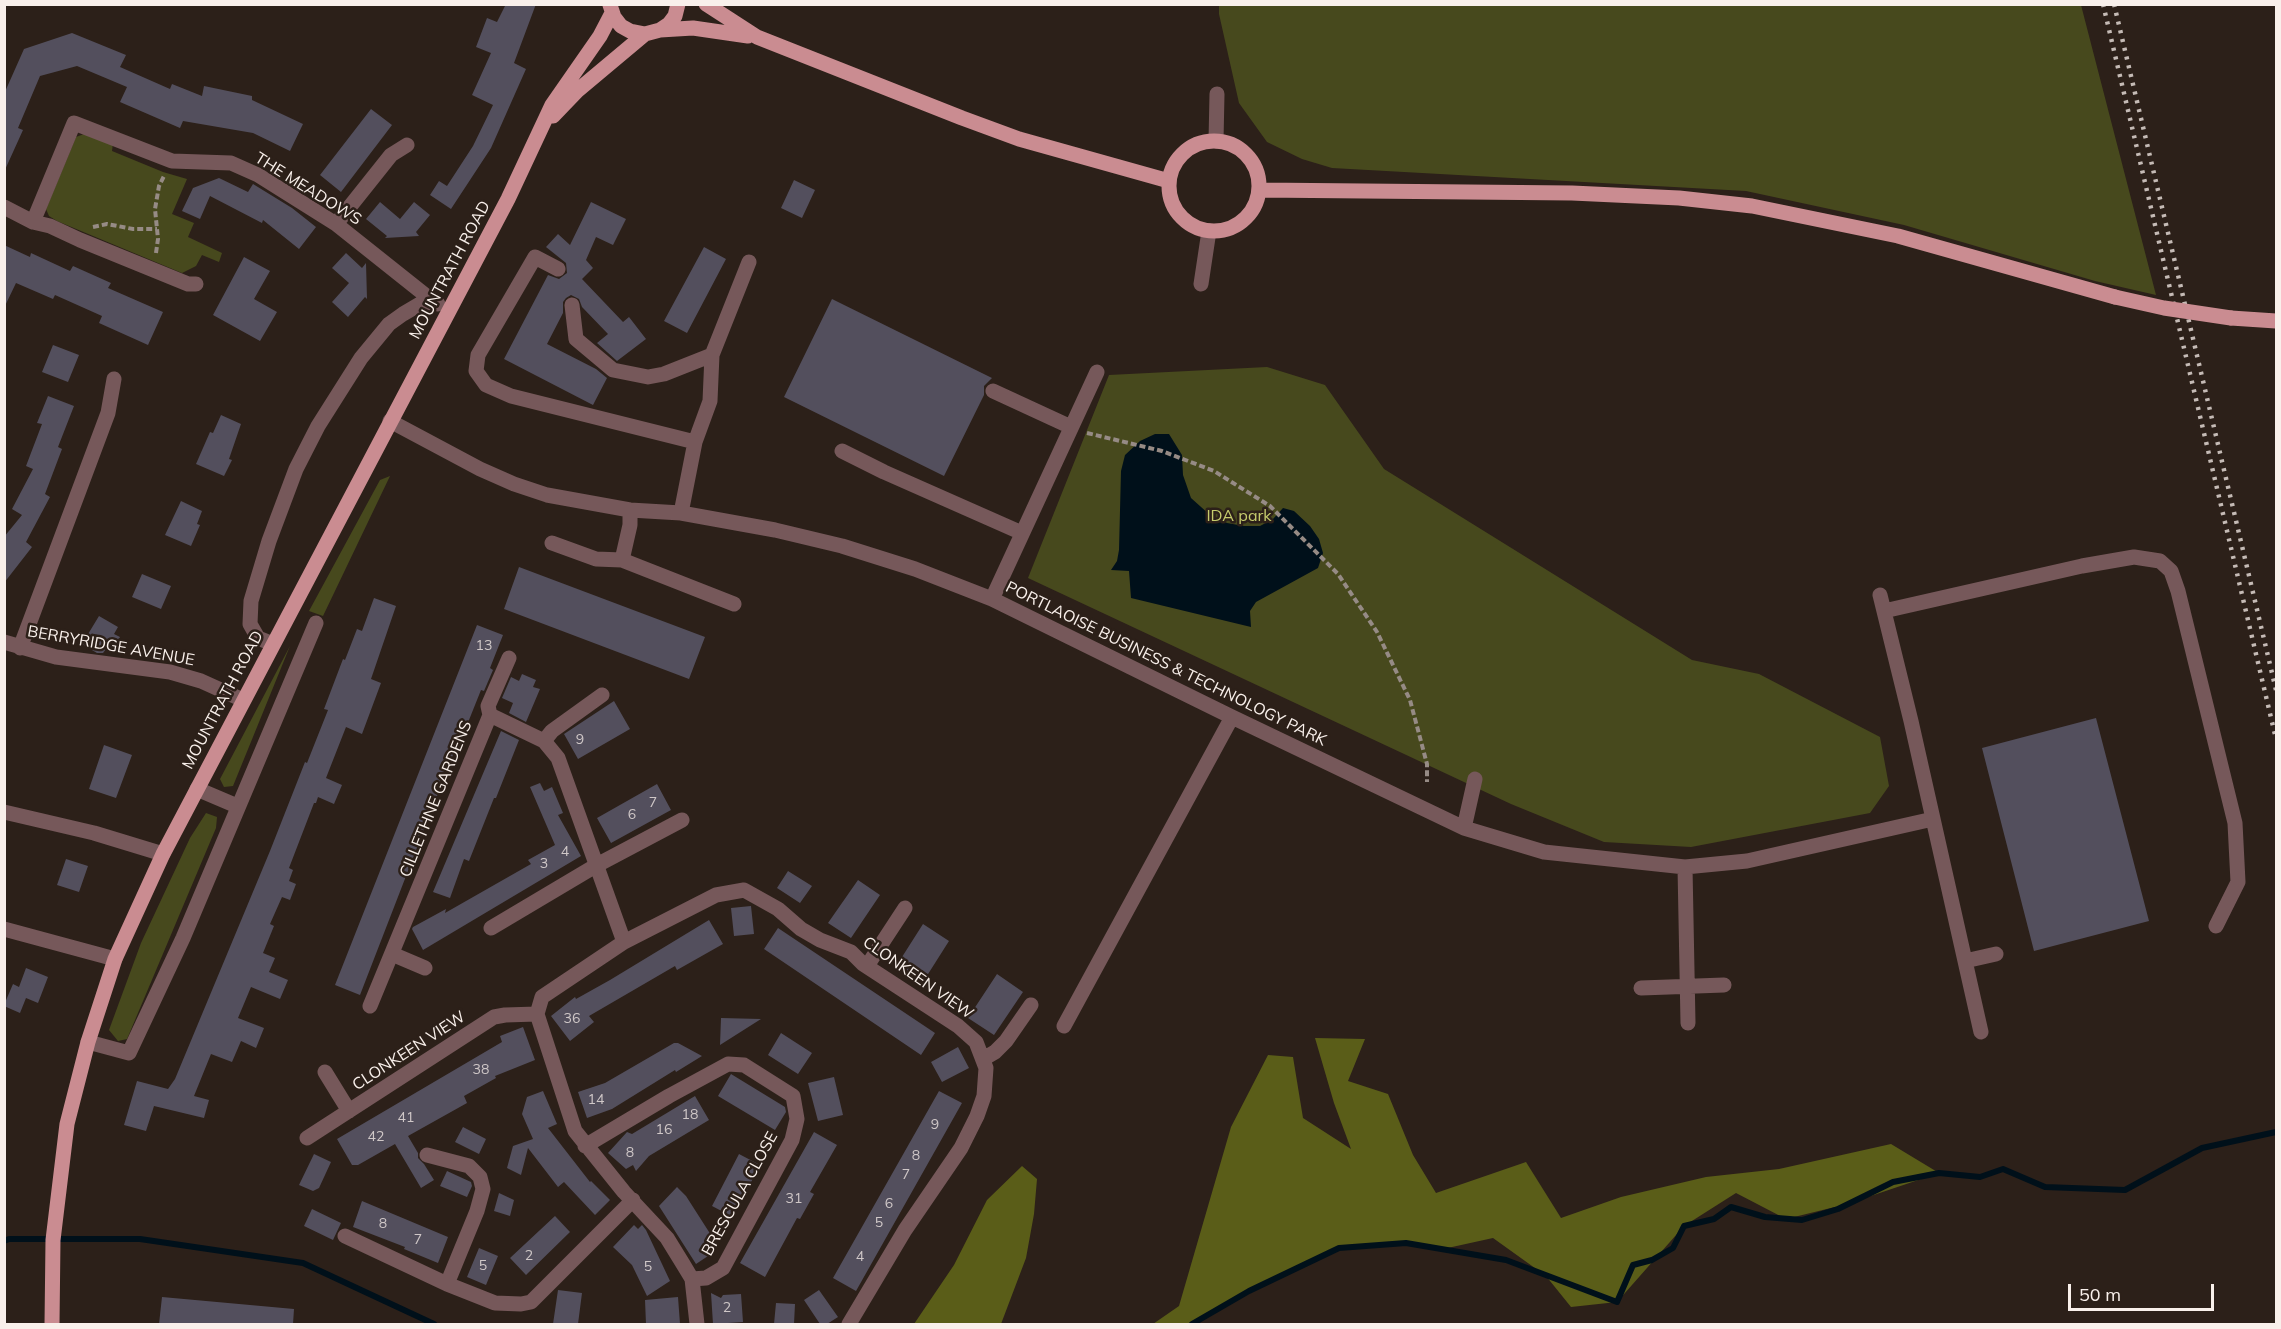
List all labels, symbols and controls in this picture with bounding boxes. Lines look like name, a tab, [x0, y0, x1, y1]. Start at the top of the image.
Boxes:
street label: THE MEADOWS	[251, 149, 365, 229]
street label: MOUNTRATH ROAD	[405, 198, 495, 342]
park label: IDA park	[1206, 506, 1272, 526]
street label: PORTLAOISE BUSINESS & TECHNOLOGY PARK	[1002, 578, 1330, 750]
street label: BERRYRIDGE AVENUE	[26, 622, 196, 670]
street label: MOUNTRATH ROAD	[178, 628, 268, 772]
house number: 13	[476, 638, 492, 654]
street label: CILLETHNE GARDENS	[396, 718, 476, 880]
house number: 9	[576, 732, 584, 748]
house number: 7	[649, 795, 657, 811]
house number: 6	[628, 807, 636, 823]
house number: 4	[561, 844, 569, 860]
house number: 3	[540, 856, 548, 872]
street label: CLONKEEN VIEW	[859, 933, 977, 1023]
street label: CLONKEEN VIEW	[349, 1007, 469, 1095]
house number: 36	[564, 1011, 580, 1027]
house number: 38	[473, 1062, 489, 1078]
house number: 14	[588, 1092, 604, 1108]
house number: 18	[682, 1107, 698, 1123]
house number: 41	[398, 1110, 414, 1126]
house number: 9	[931, 1117, 939, 1133]
house number: 16	[656, 1122, 672, 1138]
house number: 42	[368, 1129, 384, 1145]
street label: BRESCULA CLOSE	[698, 1129, 782, 1259]
house number: 8	[626, 1145, 634, 1161]
house number: 8	[912, 1148, 920, 1164]
house number: 7	[902, 1167, 910, 1183]
house number: 31	[786, 1191, 802, 1207]
house number: 6	[885, 1196, 893, 1212]
house number: 5	[875, 1215, 883, 1231]
house number: 8	[379, 1216, 387, 1232]
house number: 7	[414, 1232, 422, 1248]
house number: 2	[525, 1248, 533, 1264]
house number: 4	[856, 1249, 864, 1265]
house number: 5	[479, 1258, 487, 1274]
house number: 5	[644, 1259, 652, 1275]
scale bar	[2071, 1272, 2216, 1310]
text: 50 m	[2079, 1283, 2121, 1306]
house number: 2	[723, 1300, 731, 1316]

